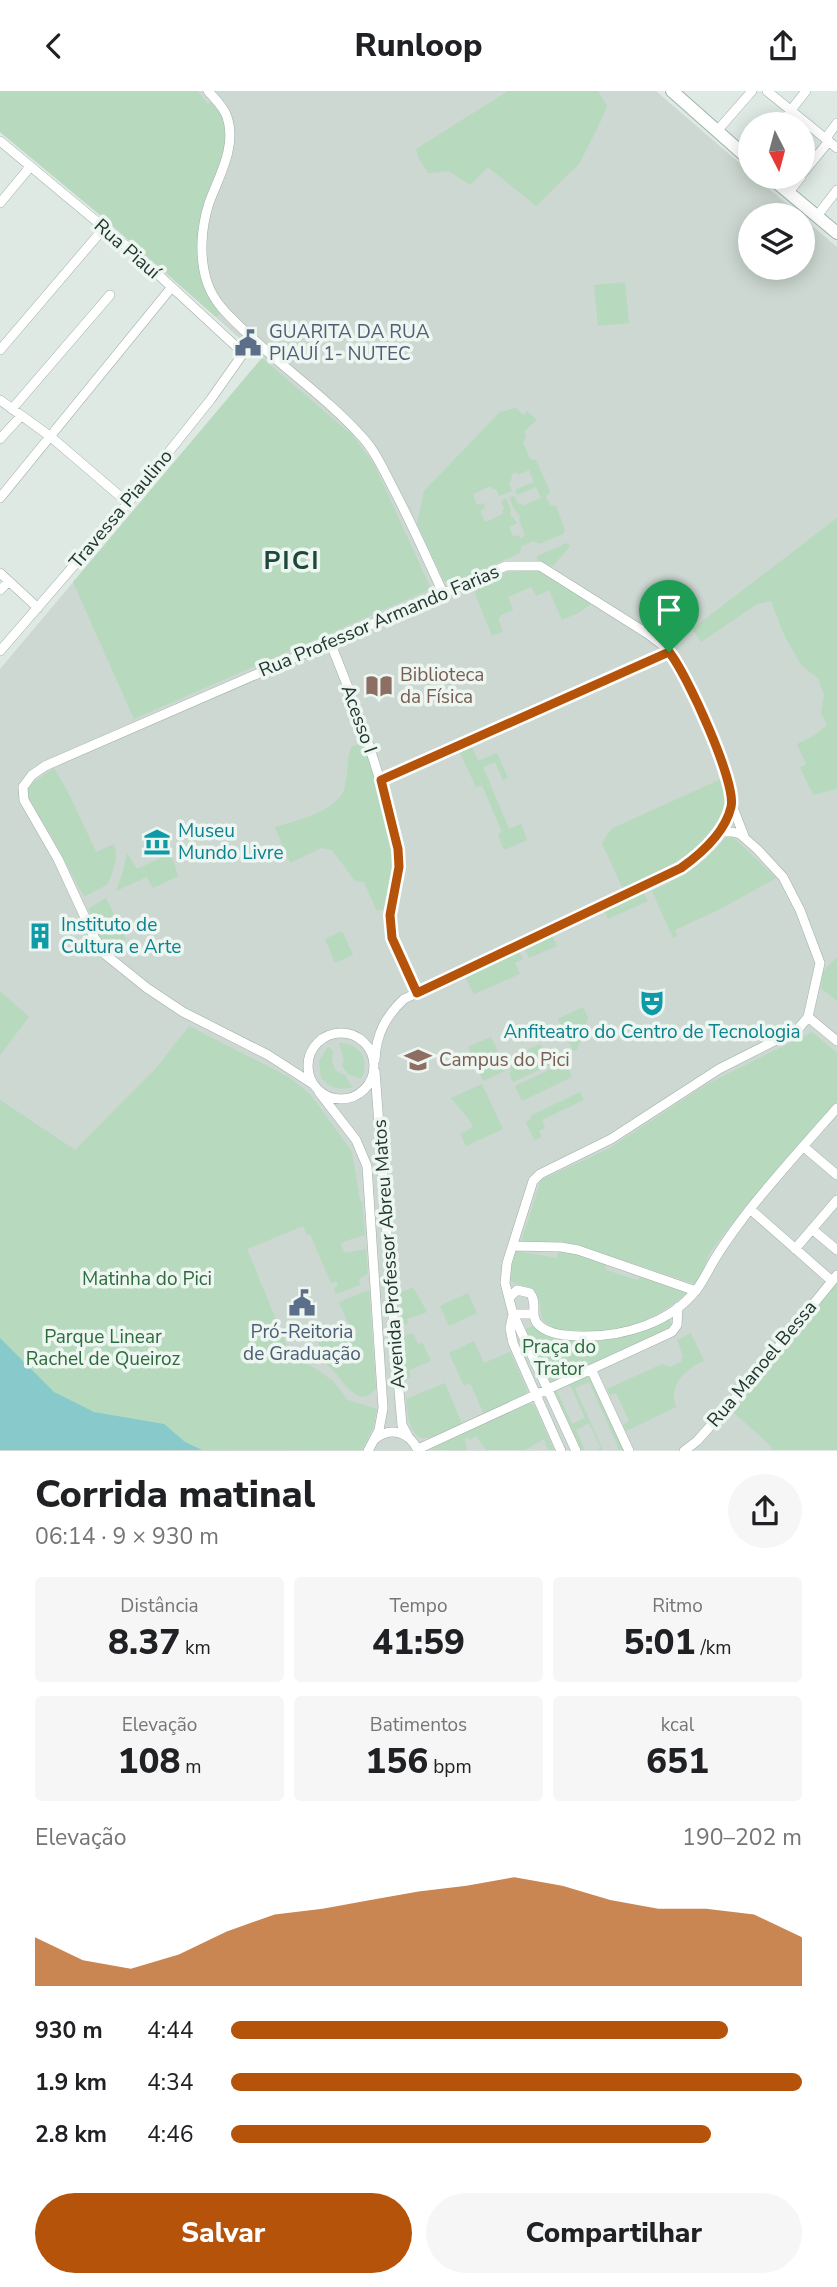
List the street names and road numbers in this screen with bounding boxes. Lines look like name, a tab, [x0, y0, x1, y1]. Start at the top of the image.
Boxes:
street label: Rua Piauí	[88, 213, 167, 286]
street label: Travessa Piaulino	[63, 444, 179, 574]
street label: Rua Professor Armando Farias	[255, 558, 503, 684]
street label: Acesso I	[335, 681, 383, 757]
street label: Avenida Professor Abreu Matos	[367, 1118, 411, 1390]
street label: Rua Manoel Bessa	[701, 1295, 823, 1433]

